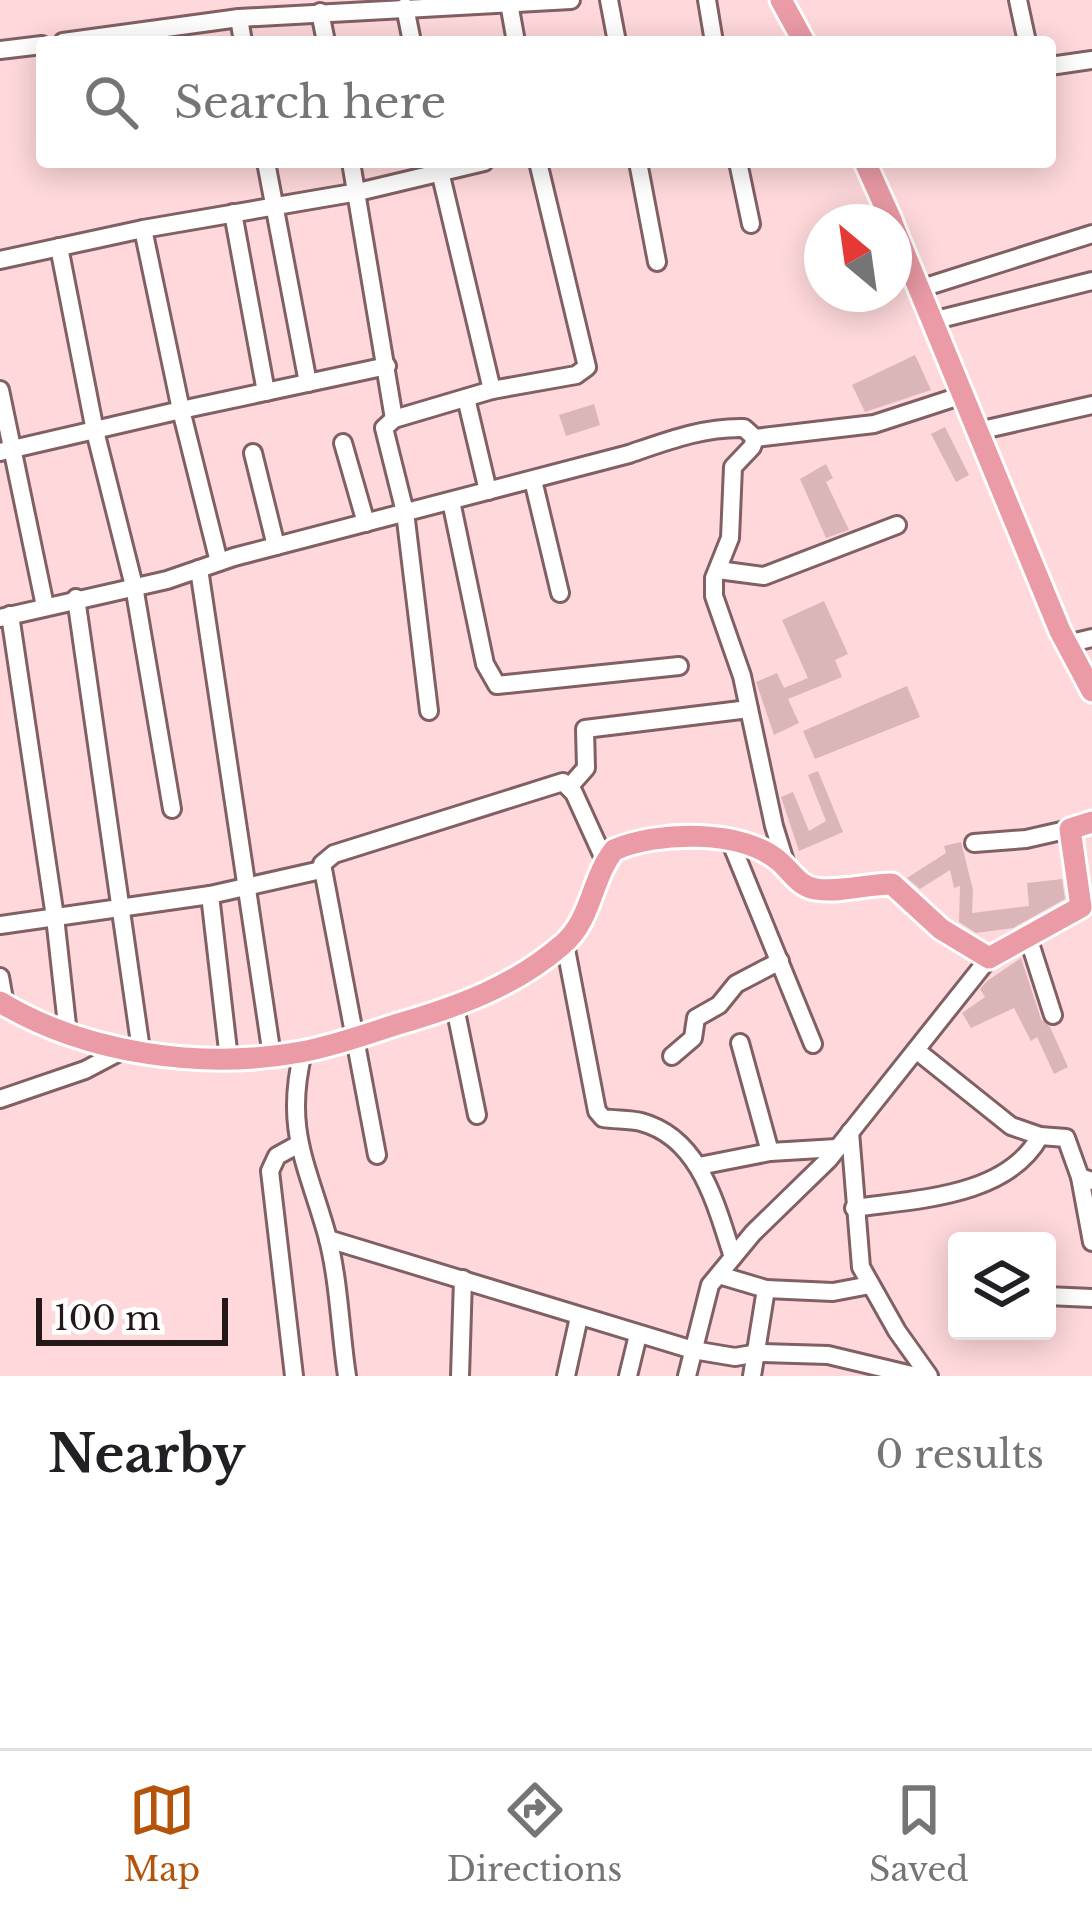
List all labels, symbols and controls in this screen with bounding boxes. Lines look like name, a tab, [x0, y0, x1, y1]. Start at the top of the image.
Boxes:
search box	[36, 36, 1056, 168]
icon: search	[78, 69, 144, 135]
text: Search here	[174, 74, 446, 130]
north arrow	[804, 204, 912, 312]
map controls	[948, 1232, 1056, 1340]
button: layers	[948, 1232, 1056, 1340]
scale bar	[36, 1292, 228, 1345]
text: 100 m	[54, 1298, 161, 1339]
text: Nearby	[48, 1423, 245, 1486]
text: 0 results	[875, 1430, 1044, 1479]
tab: Map	[123, 1777, 200, 1890]
tab: Directions	[447, 1777, 622, 1890]
tab: Saved	[869, 1777, 969, 1890]

